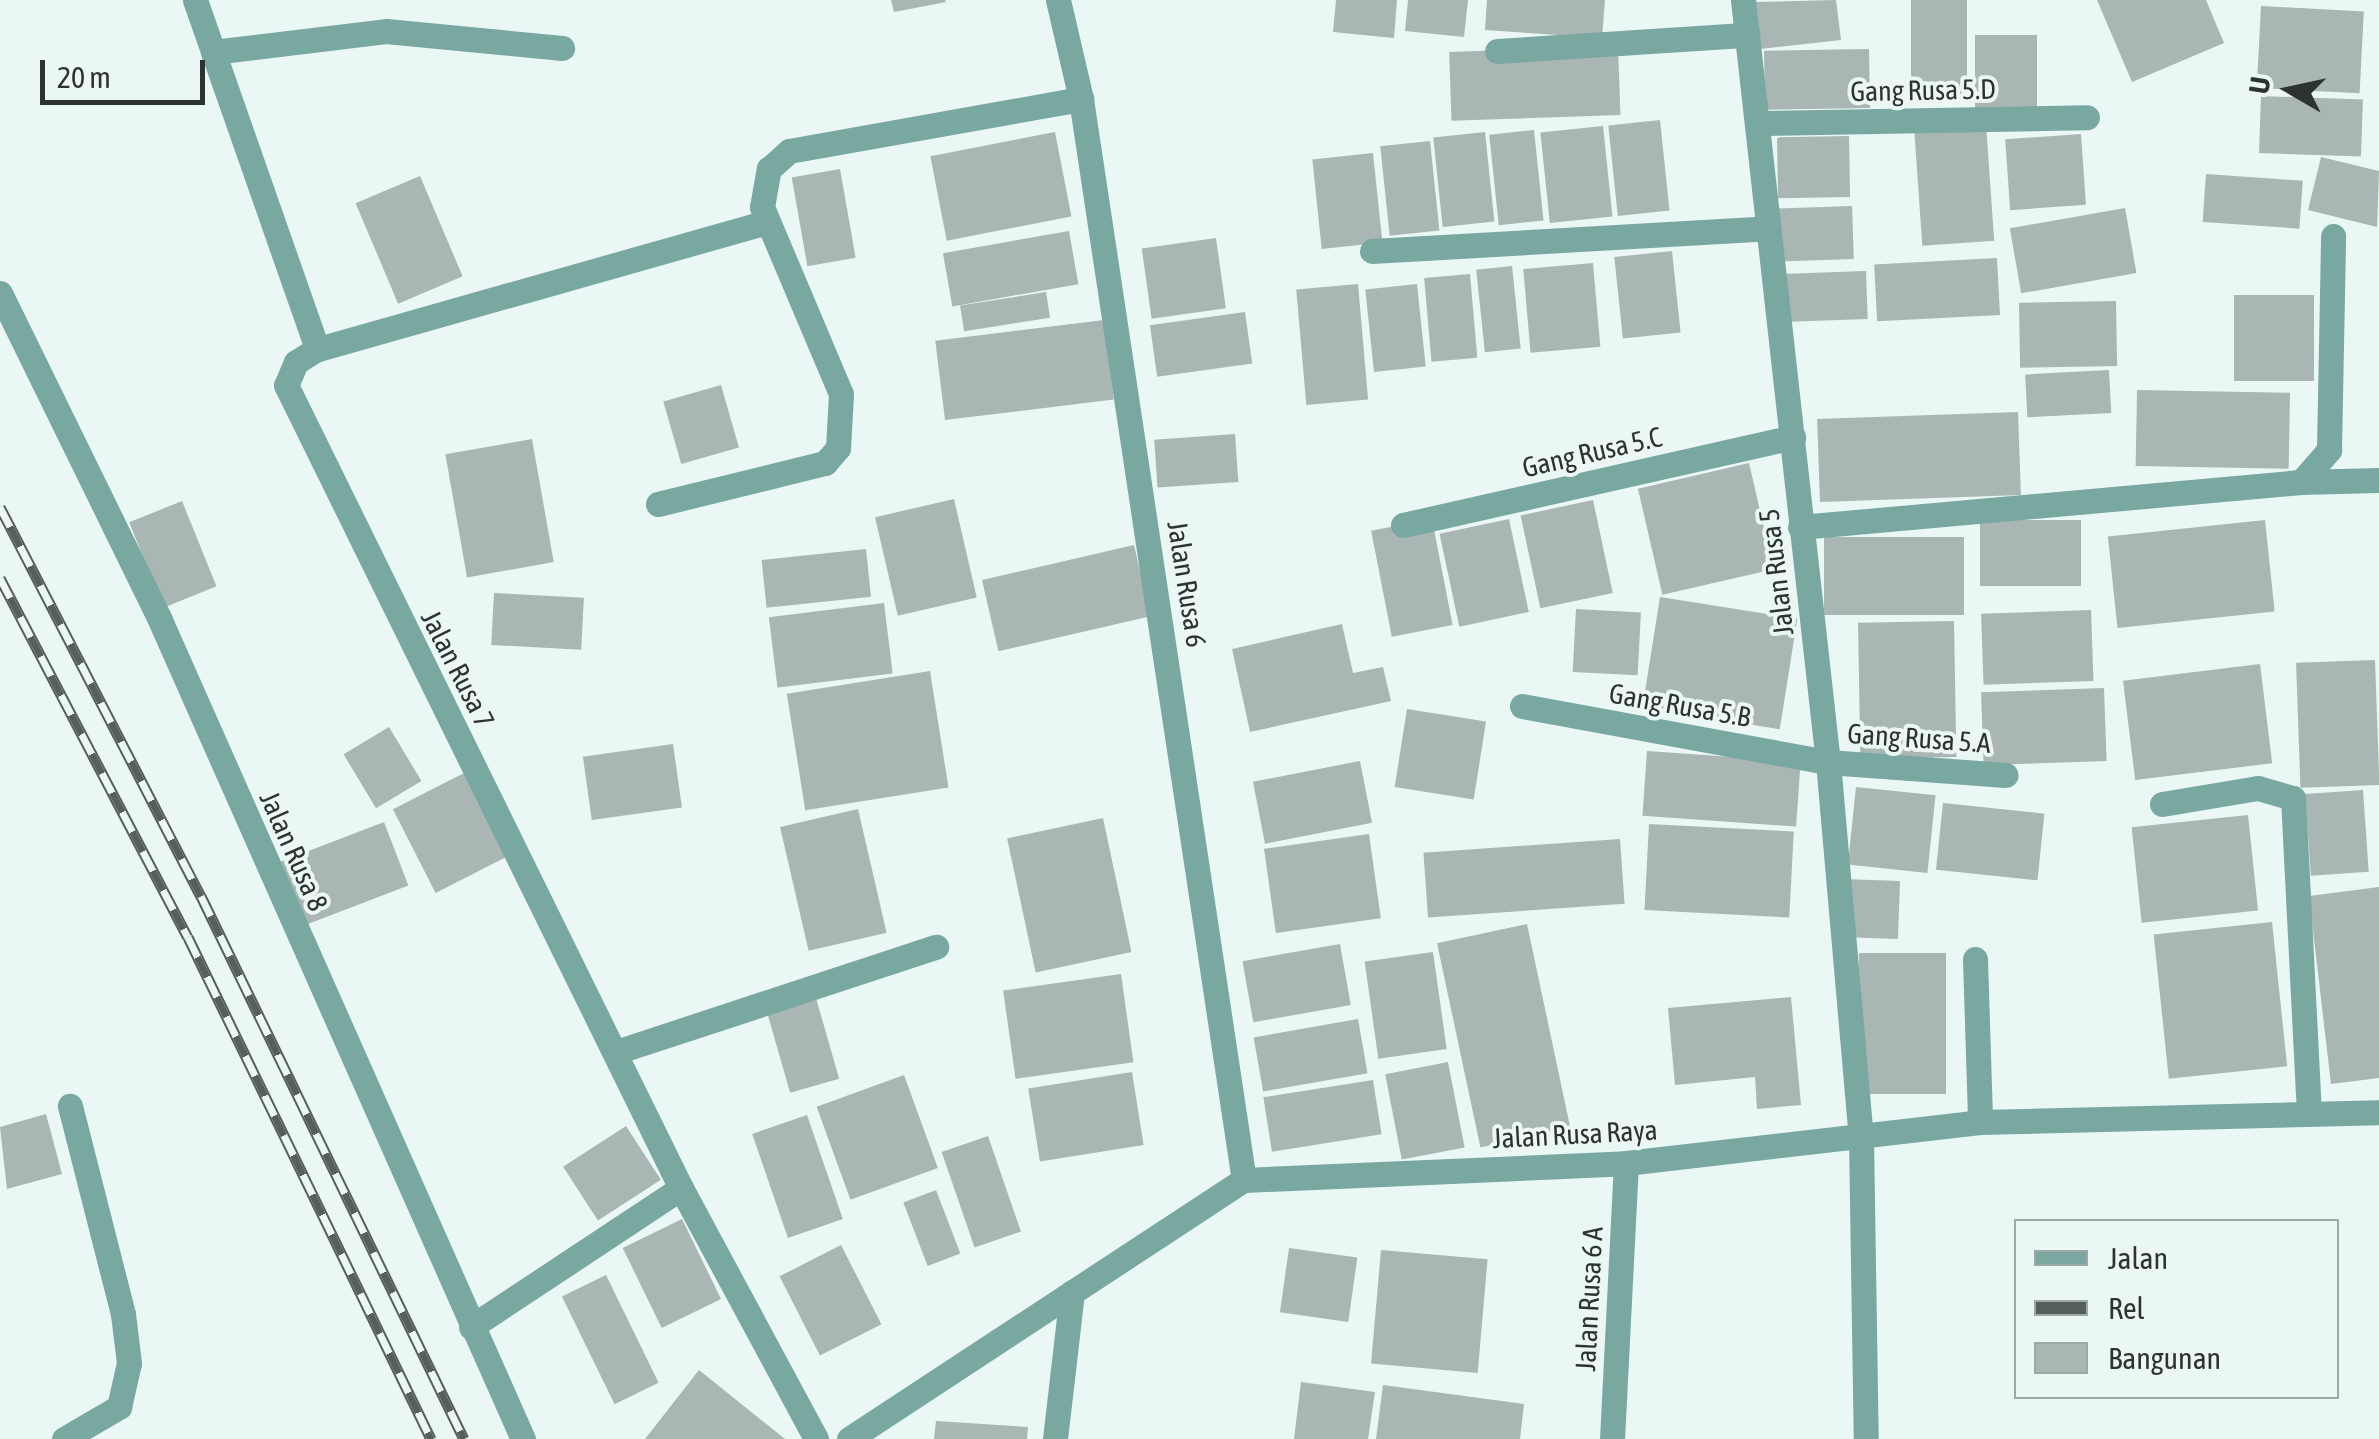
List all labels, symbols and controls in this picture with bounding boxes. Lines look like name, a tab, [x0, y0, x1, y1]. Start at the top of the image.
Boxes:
scale bar	[45, 40, 210, 102]
north arrow	[2239, 40, 2339, 140]
text: 20 m	[57, 60, 111, 94]
street label: Gang Rusa 5.D	[1850, 72, 1996, 108]
text: U	[2242, 75, 2276, 96]
street label: Gang Rusa 5.C	[1519, 420, 1665, 484]
street label: Jalan Rusa 5	[1752, 507, 1800, 637]
street label: Jalan Rusa 6	[1160, 519, 1214, 649]
street label: Jalan Rusa 7	[414, 605, 502, 733]
street label: Gang Rusa 5.B	[1607, 676, 1753, 734]
street label: Gang Rusa 5.A	[1846, 716, 1992, 760]
street label: Jalan Rusa 8	[253, 786, 335, 916]
street label: Jalan Rusa Raya	[1492, 1113, 1658, 1155]
legend	[2014, 1219, 2339, 1399]
street label: Jalan Rusa 6 A	[1568, 1226, 1610, 1372]
text: Jalan	[2108, 1241, 2168, 1275]
text: Rel	[2108, 1291, 2145, 1325]
text: Bangunan	[2108, 1341, 2221, 1375]

